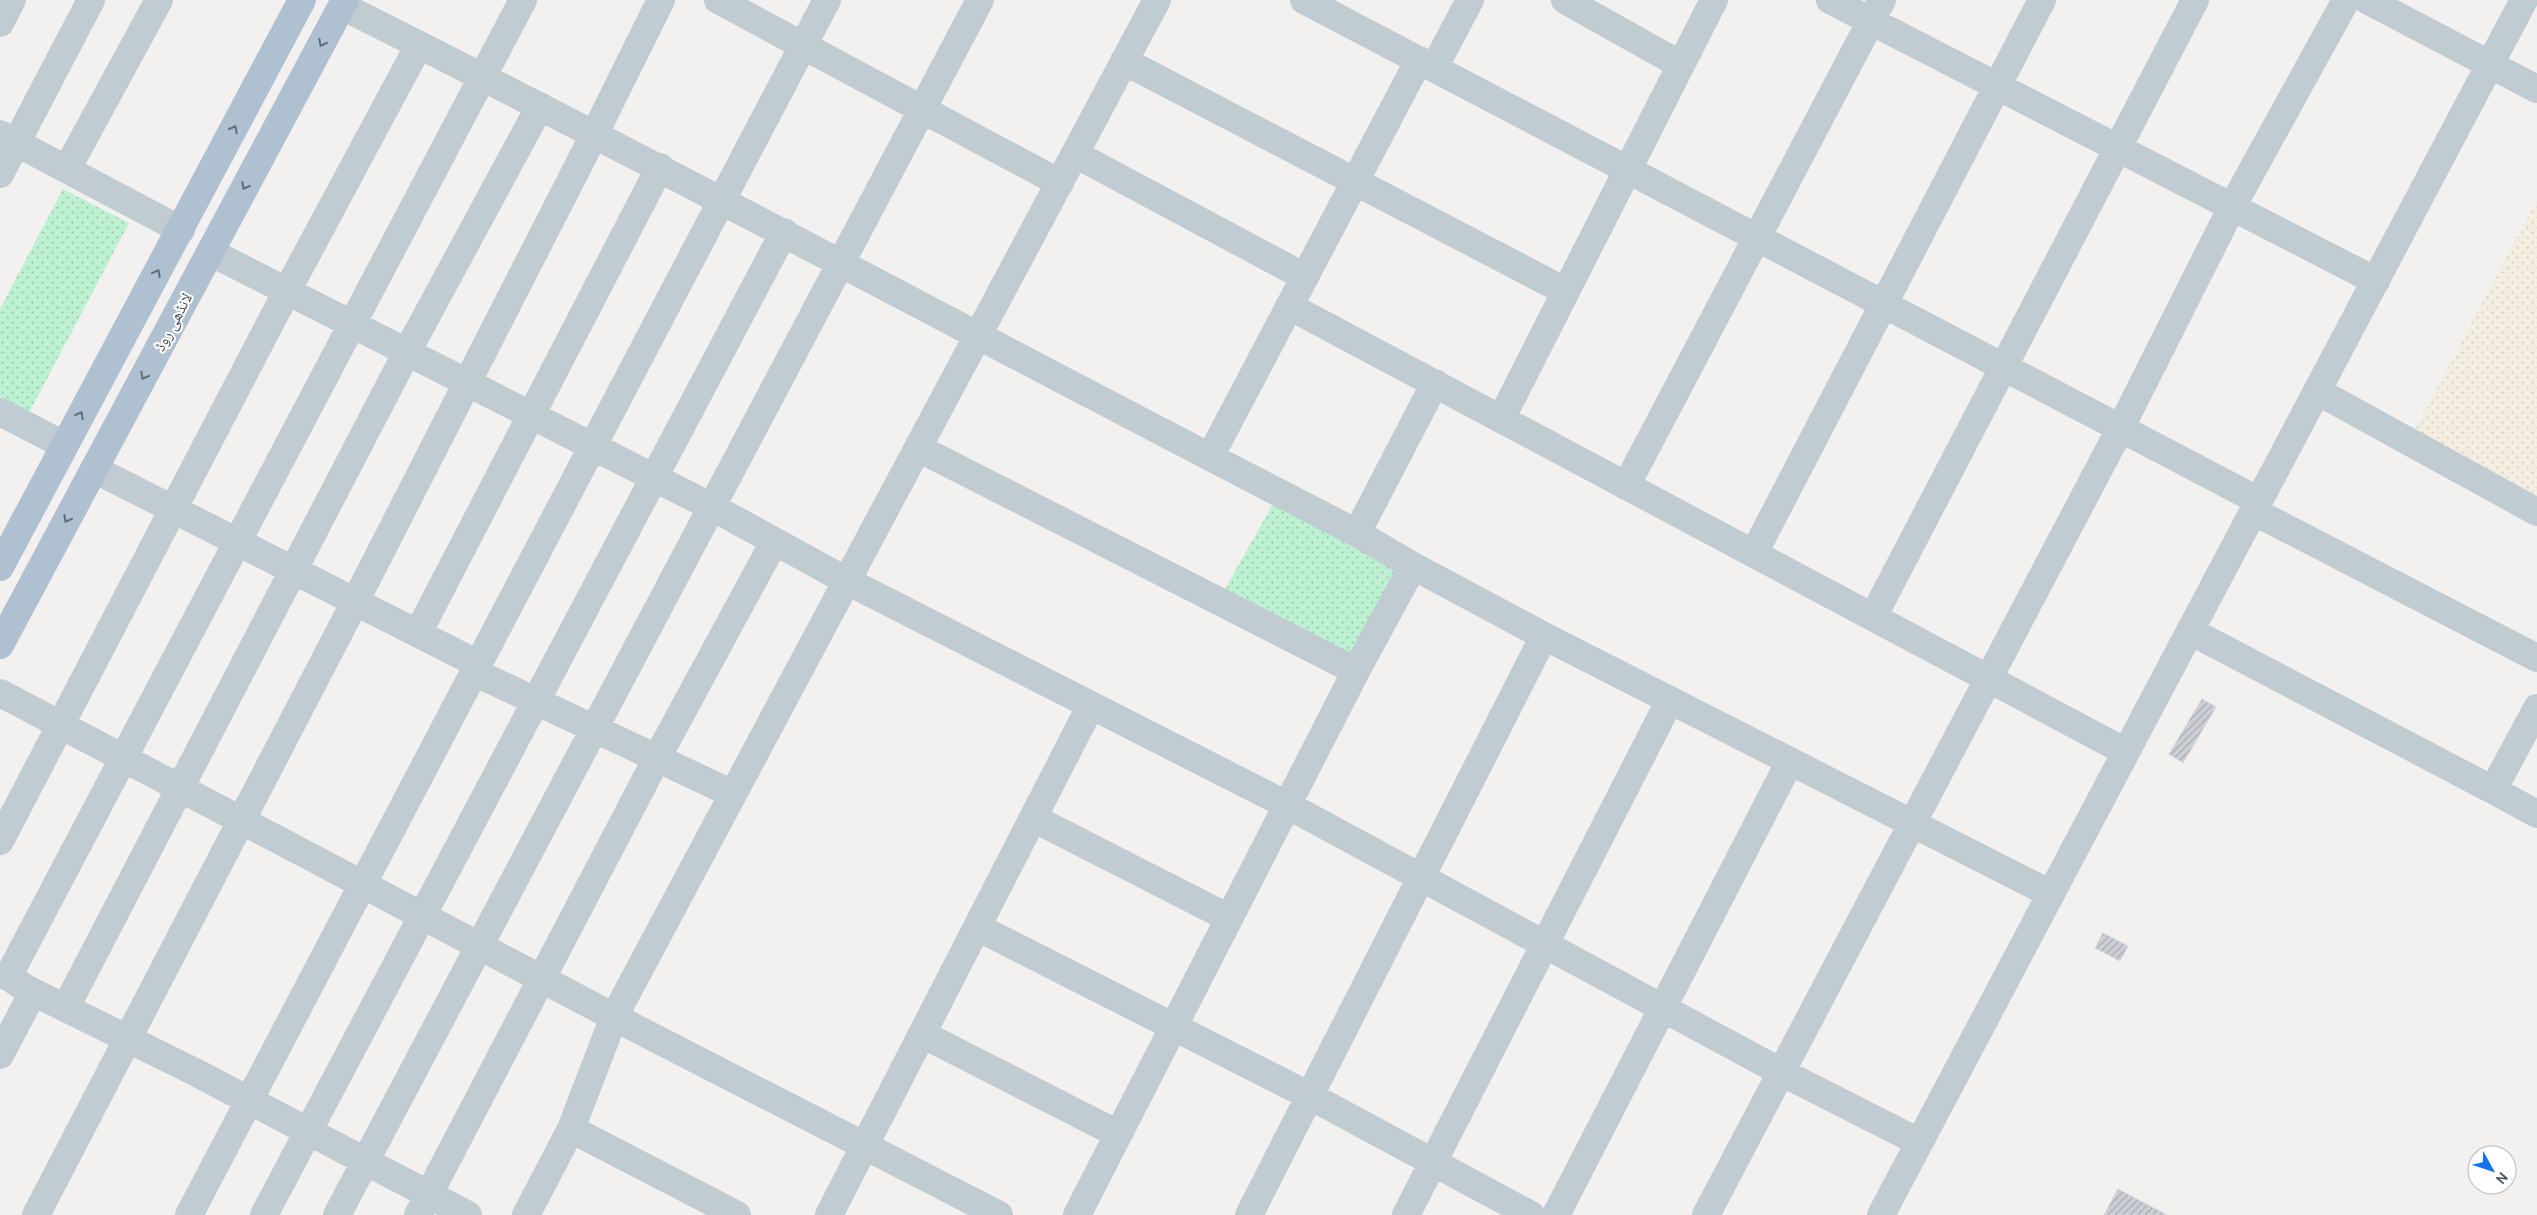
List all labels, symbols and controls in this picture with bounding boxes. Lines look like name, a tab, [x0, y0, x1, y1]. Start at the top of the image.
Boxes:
one-way arrow	[318, 38, 328, 47]
one-way arrow	[228, 125, 238, 134]
one-way arrow	[242, 181, 252, 190]
one-way arrow	[151, 269, 161, 278]
street label: لانڈھی روڈ	[150, 290, 197, 355]
one-way arrow	[140, 371, 150, 380]
one-way arrow	[74, 412, 84, 421]
one-way arrow	[63, 514, 73, 523]
north arrow	[2467, 1145, 2517, 1195]
text: N	[2492, 1169, 2512, 1188]

